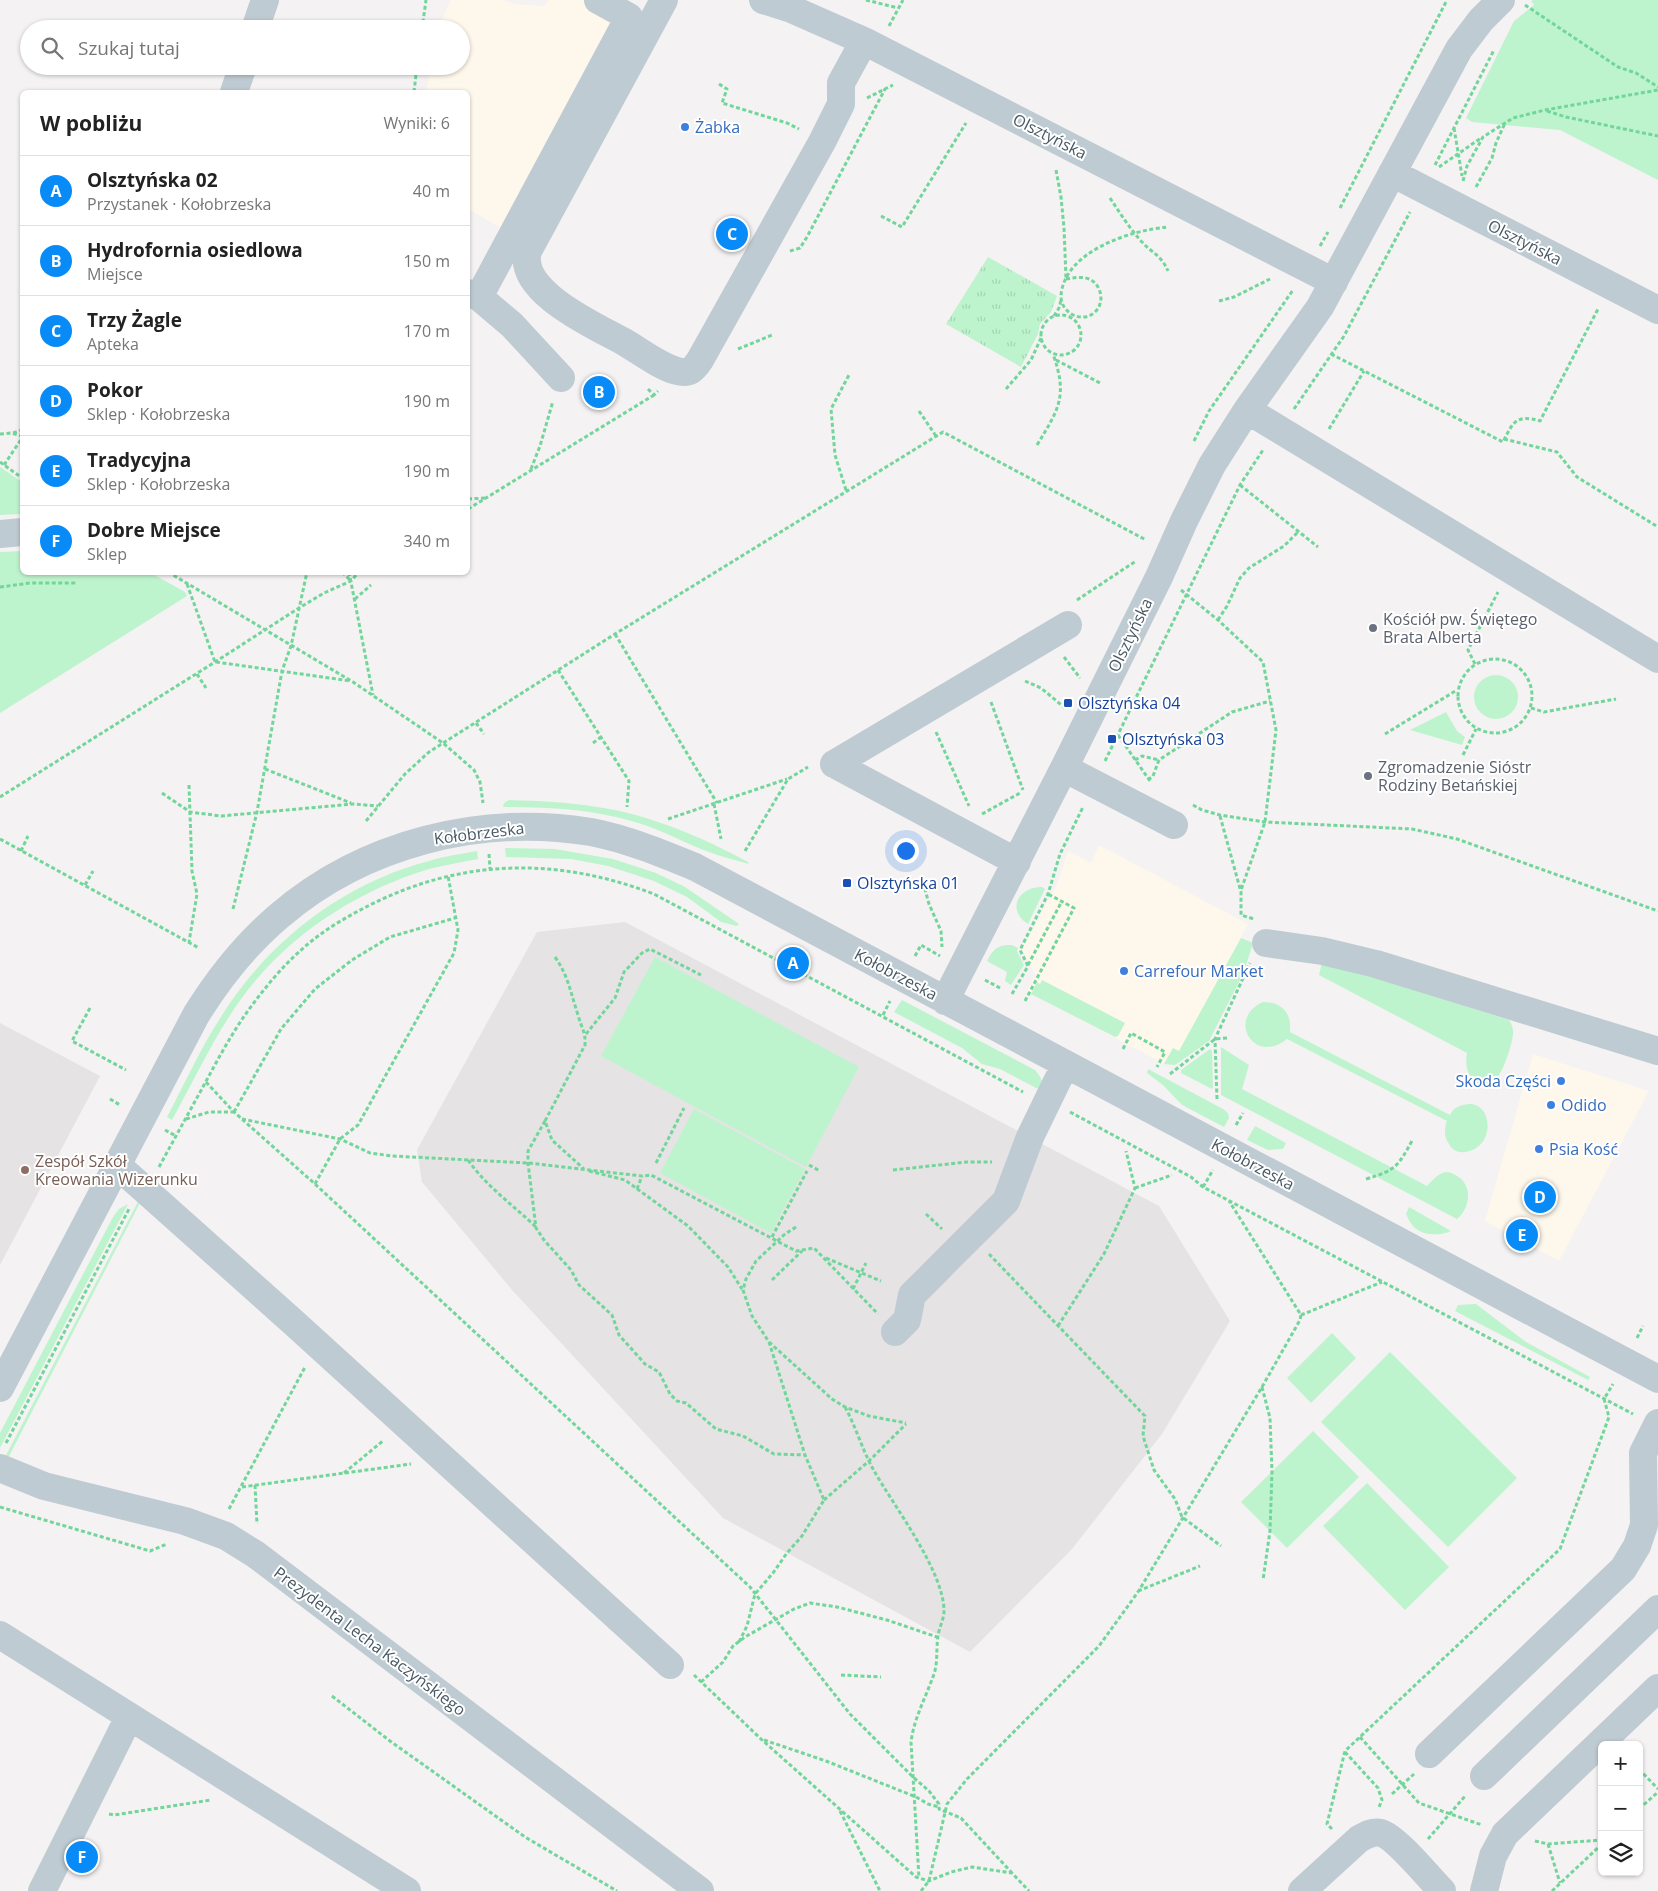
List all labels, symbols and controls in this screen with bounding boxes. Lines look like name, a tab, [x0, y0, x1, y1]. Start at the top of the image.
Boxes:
search box	[20, 20, 470, 75]
icon: search	[38, 34, 66, 62]
text: Szukaj tutaj	[78, 35, 180, 61]
street label: Olsztyńska	[1009, 108, 1091, 164]
text: W pobliżu	[40, 109, 142, 137]
text: Wyniki: 6	[383, 112, 450, 134]
place label: Żabka	[695, 116, 740, 138]
marker: Żabka	[679, 121, 691, 133]
text: Olsztyńska 02	[87, 167, 218, 193]
text: A	[50, 180, 62, 202]
text: 40 m	[413, 180, 450, 202]
text: Przystanek · Kołobrzeska	[87, 193, 271, 215]
street label: Olsztyńska	[1484, 214, 1566, 270]
pin: C	[716, 215, 748, 253]
text: Hydrofornia osiedlowa	[87, 237, 303, 263]
text: B	[51, 250, 61, 272]
text: 150 m	[404, 250, 450, 272]
text: Miejsce	[87, 263, 143, 285]
text: Trzy Żagle	[87, 307, 182, 333]
text: C	[51, 320, 61, 342]
text: 170 m	[404, 320, 450, 342]
text: Apteka	[87, 333, 139, 355]
pin: B	[583, 373, 615, 411]
text: Pokor	[87, 377, 143, 403]
text: D	[50, 390, 62, 412]
text: 190 m	[404, 390, 450, 412]
text: Sklep · Kołobrzeska	[87, 403, 230, 425]
text: Tradycyjna	[87, 447, 191, 473]
text: E	[52, 460, 60, 482]
text: 190 m	[404, 460, 450, 482]
text: Sklep · Kołobrzeska	[87, 473, 230, 495]
text: Dobre Miejsce	[87, 517, 221, 543]
text: F	[52, 530, 60, 552]
text: 340 m	[404, 530, 450, 552]
text: Sklep	[87, 543, 127, 565]
street label: Olsztyńska	[1103, 594, 1157, 676]
place label: Kościół pw. Świętego Brata Alberta	[1383, 608, 1537, 648]
marker: Kościół pw. Świętego Brata Alberta	[1367, 622, 1379, 634]
place label: Olsztyńska 04	[1078, 692, 1181, 714]
marker: Olsztyńska 04	[1062, 697, 1074, 709]
place label: Olsztyńska 03	[1122, 728, 1225, 750]
marker: Olsztyńska 03	[1106, 733, 1118, 745]
place label: Zgromadzenie Sióstr Rodziny Betańskiej	[1378, 756, 1532, 796]
marker: Zgromadzenie Sióstr Rodziny Betańskiej	[1362, 770, 1374, 782]
street label: Kołobrzeska	[433, 817, 525, 849]
your location	[893, 838, 919, 864]
place label: Olsztyńska 01	[857, 872, 960, 894]
marker: Olsztyńska 01	[841, 877, 853, 889]
street label: Kołobrzeska	[851, 943, 941, 1005]
pin: A	[777, 944, 809, 982]
place label: Carrefour Market	[1134, 960, 1264, 982]
marker: Carrefour Market	[1118, 965, 1130, 977]
place label: Skoda Części	[1455, 1070, 1551, 1092]
marker: Skoda Części	[1555, 1075, 1567, 1087]
place label: Odido	[1561, 1094, 1607, 1116]
marker: Odido	[1545, 1099, 1557, 1111]
street label: Kołobrzeska	[1208, 1133, 1298, 1195]
place label: Psia Kość	[1549, 1138, 1618, 1160]
marker: Psia Kość	[1533, 1143, 1545, 1155]
place label: Zespół Szkół Kreowania Wizerunku	[35, 1150, 198, 1190]
marker: Zespół Szkół Kreowania Wizerunku	[19, 1164, 31, 1176]
pin: D	[1524, 1178, 1556, 1216]
pin: E	[1506, 1216, 1538, 1254]
street label: Prezydenta Lecha Kaczyńskiego	[270, 1562, 470, 1720]
map controls	[1598, 1741, 1643, 1876]
button: +	[1598, 1741, 1643, 1786]
button: −	[1598, 1786, 1643, 1831]
button: layers	[1598, 1831, 1643, 1876]
pin: F	[66, 1838, 98, 1876]

